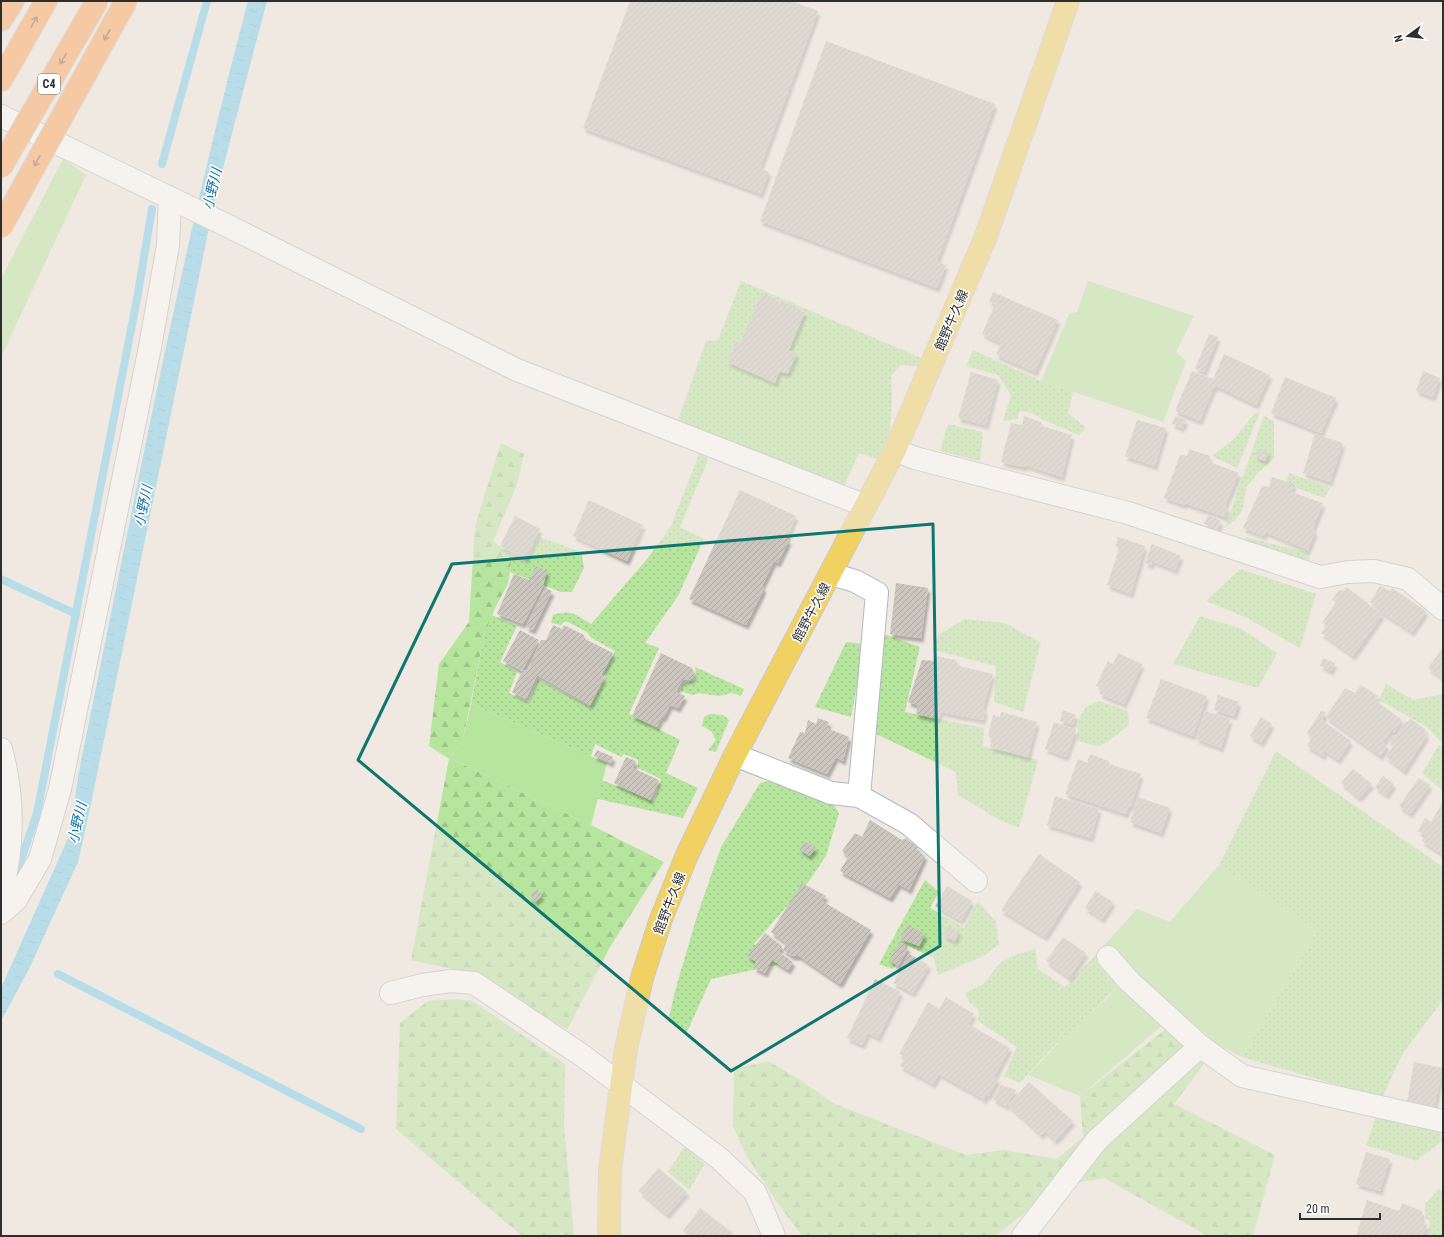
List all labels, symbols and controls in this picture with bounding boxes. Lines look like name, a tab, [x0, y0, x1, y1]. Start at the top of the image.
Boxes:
one-way arrow	[30, 16, 38, 28]
north arrow	[1388, 16, 1428, 56]
one-way arrow	[102, 29, 110, 41]
text: N	[1392, 33, 1406, 43]
one-way arrow	[59, 53, 67, 65]
road number: C4	[38, 74, 60, 94]
one-way arrow	[32, 155, 40, 167]
water label: 小野川	[199, 165, 225, 211]
street label: 館野牛久線	[932, 287, 971, 353]
water label: 小野川	[131, 482, 156, 528]
street label: 館野牛久線	[790, 580, 833, 644]
water label: 小野川	[64, 799, 90, 845]
street label: 館野牛久線	[651, 870, 688, 936]
scale bar	[1300, 1195, 1380, 1221]
text: 20 m	[1306, 1202, 1330, 1216]

